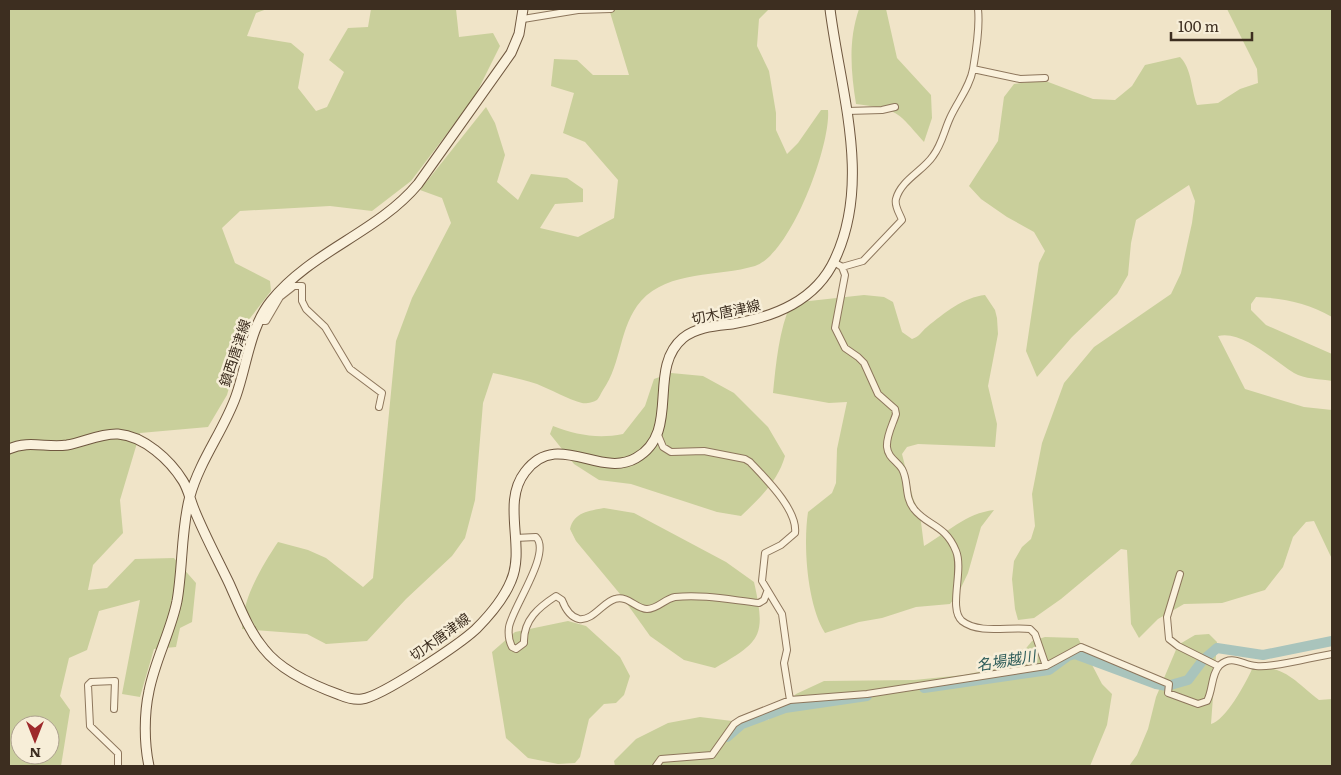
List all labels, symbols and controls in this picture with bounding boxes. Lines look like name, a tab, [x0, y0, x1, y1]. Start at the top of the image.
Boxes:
scale bar	[1171, 10, 1252, 42]
text: 100 m	[1178, 14, 1219, 37]
street label: 切木唐津線	[689, 294, 762, 328]
street label: 鎮西唐津線	[214, 316, 254, 389]
street label: 切木唐津線	[405, 608, 474, 665]
water label: 名場越川	[974, 643, 1039, 676]
north arrow	[10, 715, 60, 765]
text: N	[29, 744, 41, 764]

